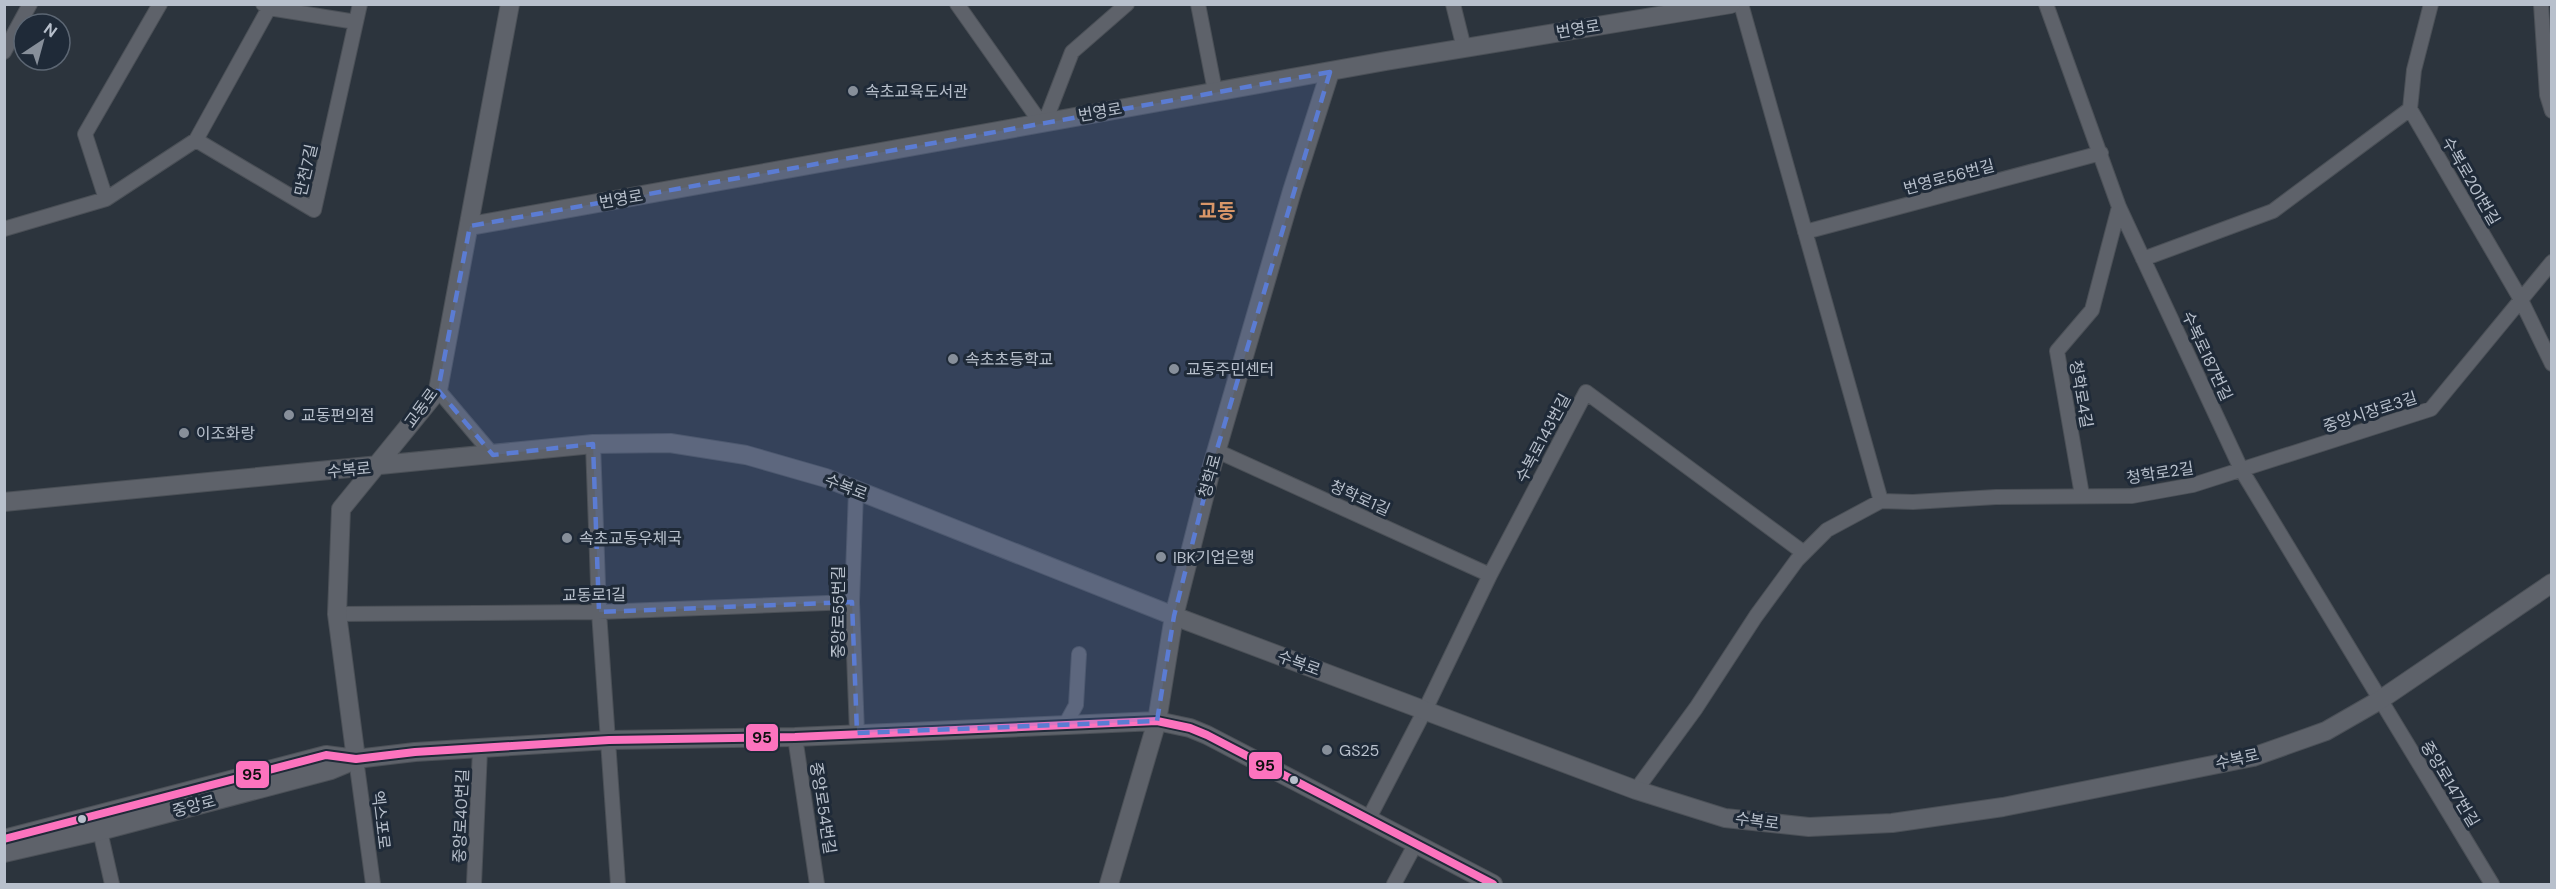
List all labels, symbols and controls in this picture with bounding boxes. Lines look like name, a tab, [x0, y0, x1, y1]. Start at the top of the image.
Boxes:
north arrow	[12, 12, 72, 72]
street label: 번영로	[1555, 15, 1602, 43]
text: N	[40, 18, 61, 42]
place label: 속초교육도서관	[865, 81, 968, 102]
marker: 속초교육도서관	[846, 84, 860, 98]
street label: 번영로	[1076, 98, 1124, 126]
street label: 수복로201번길	[2437, 133, 2505, 229]
street label: 만천7길	[290, 142, 322, 198]
street label: 번영로56번길	[1901, 155, 1997, 199]
street label: 번영로	[597, 185, 645, 213]
district label: 교동	[1199, 198, 1235, 224]
street label: 수복로187번길	[2177, 308, 2237, 404]
place label: 속초초등학교	[965, 349, 1053, 370]
marker: 속초초등학교	[946, 352, 960, 366]
street label: 청학로4길	[2065, 358, 2097, 430]
place label: 교동주민센터	[1186, 359, 1274, 380]
marker: 교동주민센터	[1167, 362, 1181, 376]
street label: 교동로	[400, 384, 443, 432]
street label: 중앙시장로3길	[2320, 387, 2420, 437]
street label: 수복로143번길	[1511, 390, 1575, 486]
place label: 교동편의점	[301, 405, 375, 426]
marker: 교동편의점	[282, 408, 296, 422]
place label: 이조화랑	[196, 423, 255, 444]
marker: 이조화랑	[177, 426, 191, 440]
street label: 청학로	[1194, 452, 1226, 500]
street label: 청학로2길	[2125, 457, 2195, 489]
street label: 수복로	[326, 458, 372, 482]
street label: 수복로	[822, 469, 871, 505]
street label: 청학로1길	[1327, 475, 1393, 521]
place label: 속초교동우체국	[579, 528, 682, 549]
marker: 속초교동우체국	[560, 531, 574, 545]
place label: IBK기업은행	[1173, 547, 1255, 568]
marker: IBK기업은행	[1154, 550, 1168, 564]
street label: 중앙로55번길	[828, 565, 849, 659]
street label: 교동로1길	[562, 584, 626, 606]
street label: 수복로	[1275, 646, 1324, 681]
line badge: 95	[745, 723, 779, 752]
text: 95	[752, 727, 772, 748]
street label: 중앙로147번길	[2416, 737, 2484, 831]
place label: GS25	[1339, 740, 1379, 761]
marker: GS25	[1320, 743, 1334, 757]
street label: 수복로	[2213, 744, 2261, 774]
line badge: 95	[1248, 751, 1283, 780]
text: 95	[1255, 755, 1275, 776]
line badge: 95	[235, 760, 270, 789]
street label: 중앙로54번길	[805, 760, 841, 856]
text: 95	[242, 764, 262, 785]
street label: 중앙로40번길	[449, 769, 473, 863]
unlabelled marker	[1288, 774, 1300, 786]
street label: 엑스포로	[367, 789, 395, 851]
street label: 중앙로	[170, 790, 218, 822]
street label: 수복로	[1734, 808, 1780, 834]
unlabelled marker	[76, 813, 88, 825]

